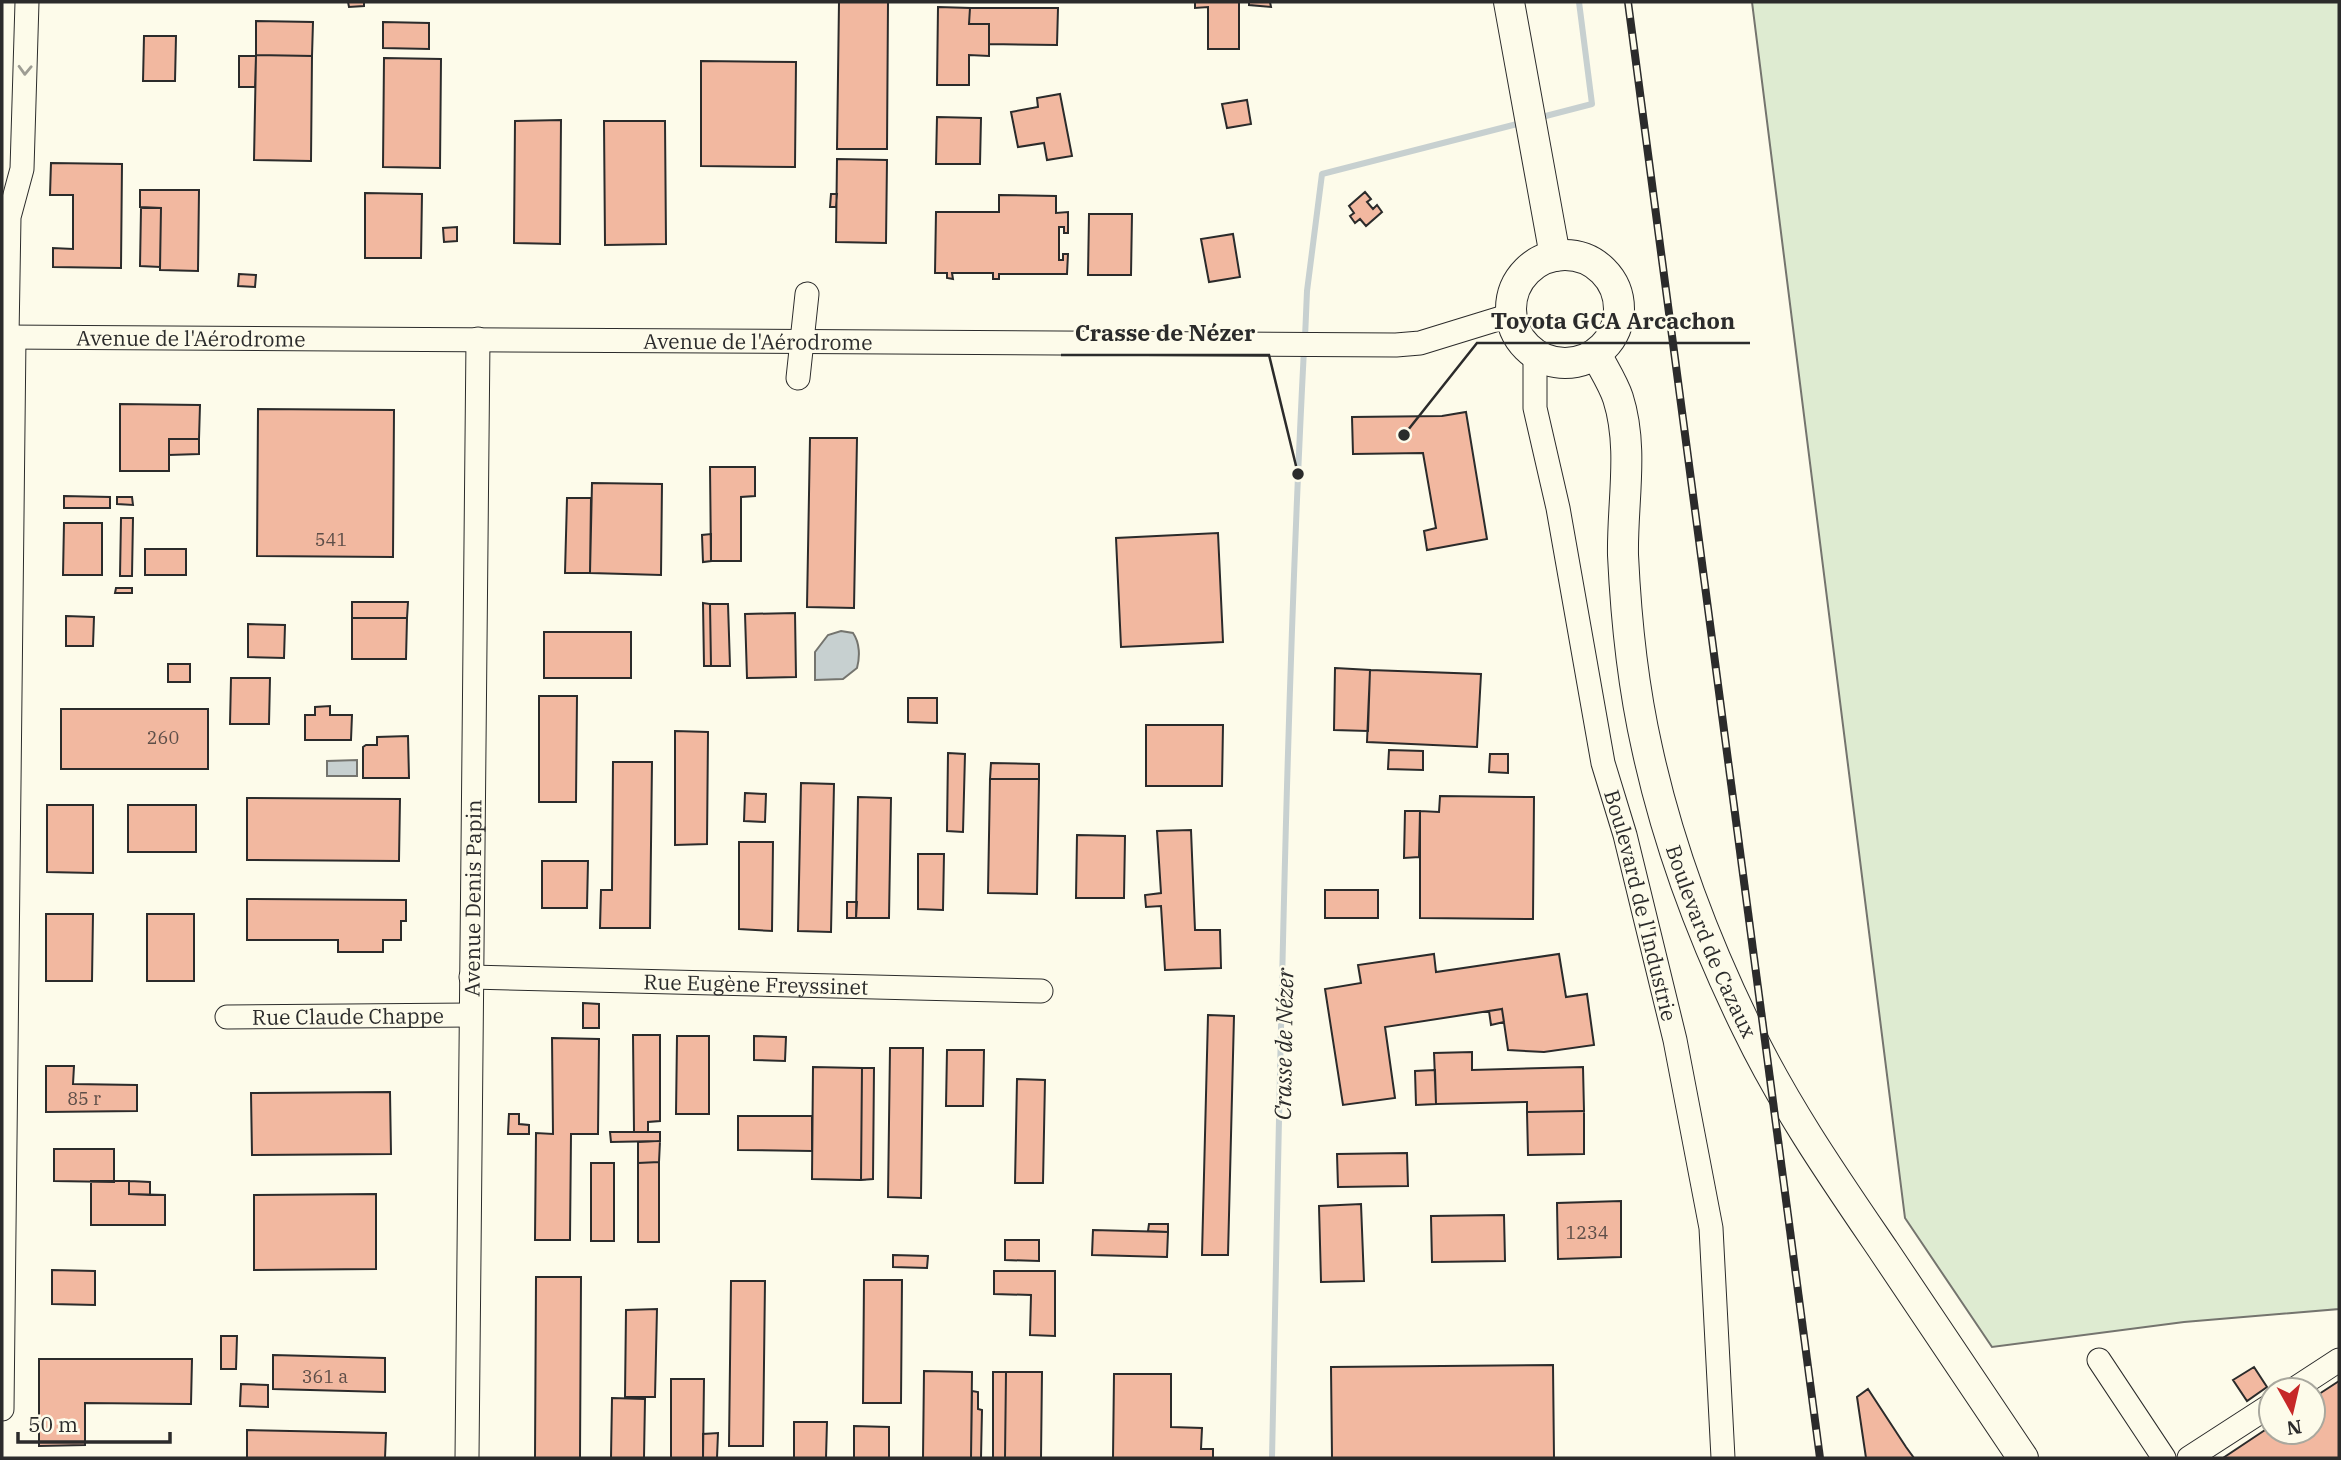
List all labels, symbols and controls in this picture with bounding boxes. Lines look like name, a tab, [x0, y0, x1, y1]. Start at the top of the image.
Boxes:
one-way arrow	[18, 65, 33, 76]
callout: Toyota GCA Arcachon	[1477, 299, 1750, 343]
text: Toyota GCA Arcachon	[1491, 305, 1735, 335]
callout: Crasse de Nézer	[1061, 311, 1269, 355]
text: Crasse de Nézer	[1075, 317, 1256, 347]
street label: Avenue de l'Aérodrome	[76, 323, 306, 353]
street label: Avenue de l'Aérodrome	[643, 327, 873, 356]
house number: 541	[315, 528, 347, 551]
house number: 260	[147, 726, 179, 749]
street label: Boulevard de l'Industrie	[1598, 786, 1684, 1024]
street label: Avenue Denis Papin	[458, 799, 487, 997]
street label: Boulevard de Cazaux	[1660, 841, 1764, 1043]
street label: Rue Eugène Freyssinet	[643, 967, 869, 1001]
water label: Crasse de Nézer	[1267, 967, 1299, 1120]
street label: Rue Claude Chappe	[252, 1001, 444, 1031]
house number: 85 r	[67, 1087, 101, 1110]
house number: 1234	[1565, 1221, 1609, 1244]
house number: 361 a	[302, 1365, 348, 1388]
north arrow	[2257, 1376, 2327, 1446]
scale bar	[18, 1400, 170, 1444]
text: 50 m	[28, 1410, 78, 1438]
text: N	[2285, 1415, 2303, 1441]

